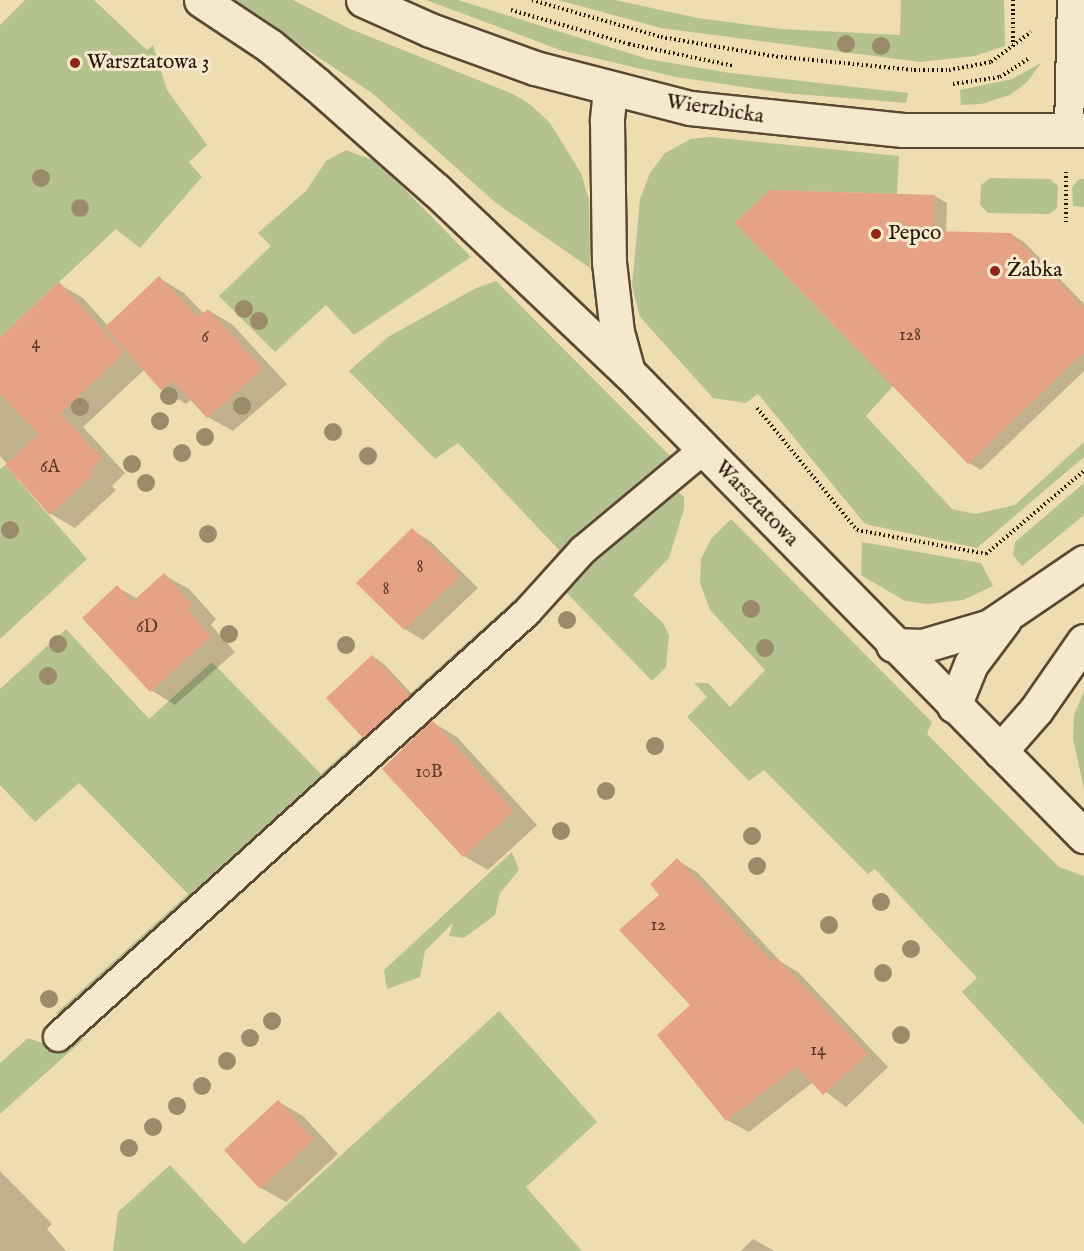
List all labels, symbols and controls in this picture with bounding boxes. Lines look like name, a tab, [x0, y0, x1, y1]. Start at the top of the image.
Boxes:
place label: Warsztatowa 3	[87, 50, 209, 76]
marker: Warsztatowa 3	[68, 56, 82, 70]
street label: Wierzbicka	[664, 90, 766, 130]
place label: Pepco	[888, 221, 941, 247]
marker: Pepco	[869, 227, 883, 241]
place label: Żabka	[1007, 258, 1062, 284]
marker: Żabka	[988, 264, 1002, 278]
house number: 128	[899, 325, 921, 347]
house number: 6	[201, 327, 209, 349]
house number: 4	[32, 333, 40, 355]
street label: Warsztatowa	[709, 456, 803, 552]
house number: 6A	[40, 457, 60, 479]
house number: 8	[416, 557, 424, 579]
house number: 8	[382, 579, 390, 601]
house number: 6D	[136, 617, 158, 639]
house number: 10B	[415, 762, 443, 784]
house number: 12	[650, 915, 666, 937]
house number: 14	[810, 1040, 826, 1062]

